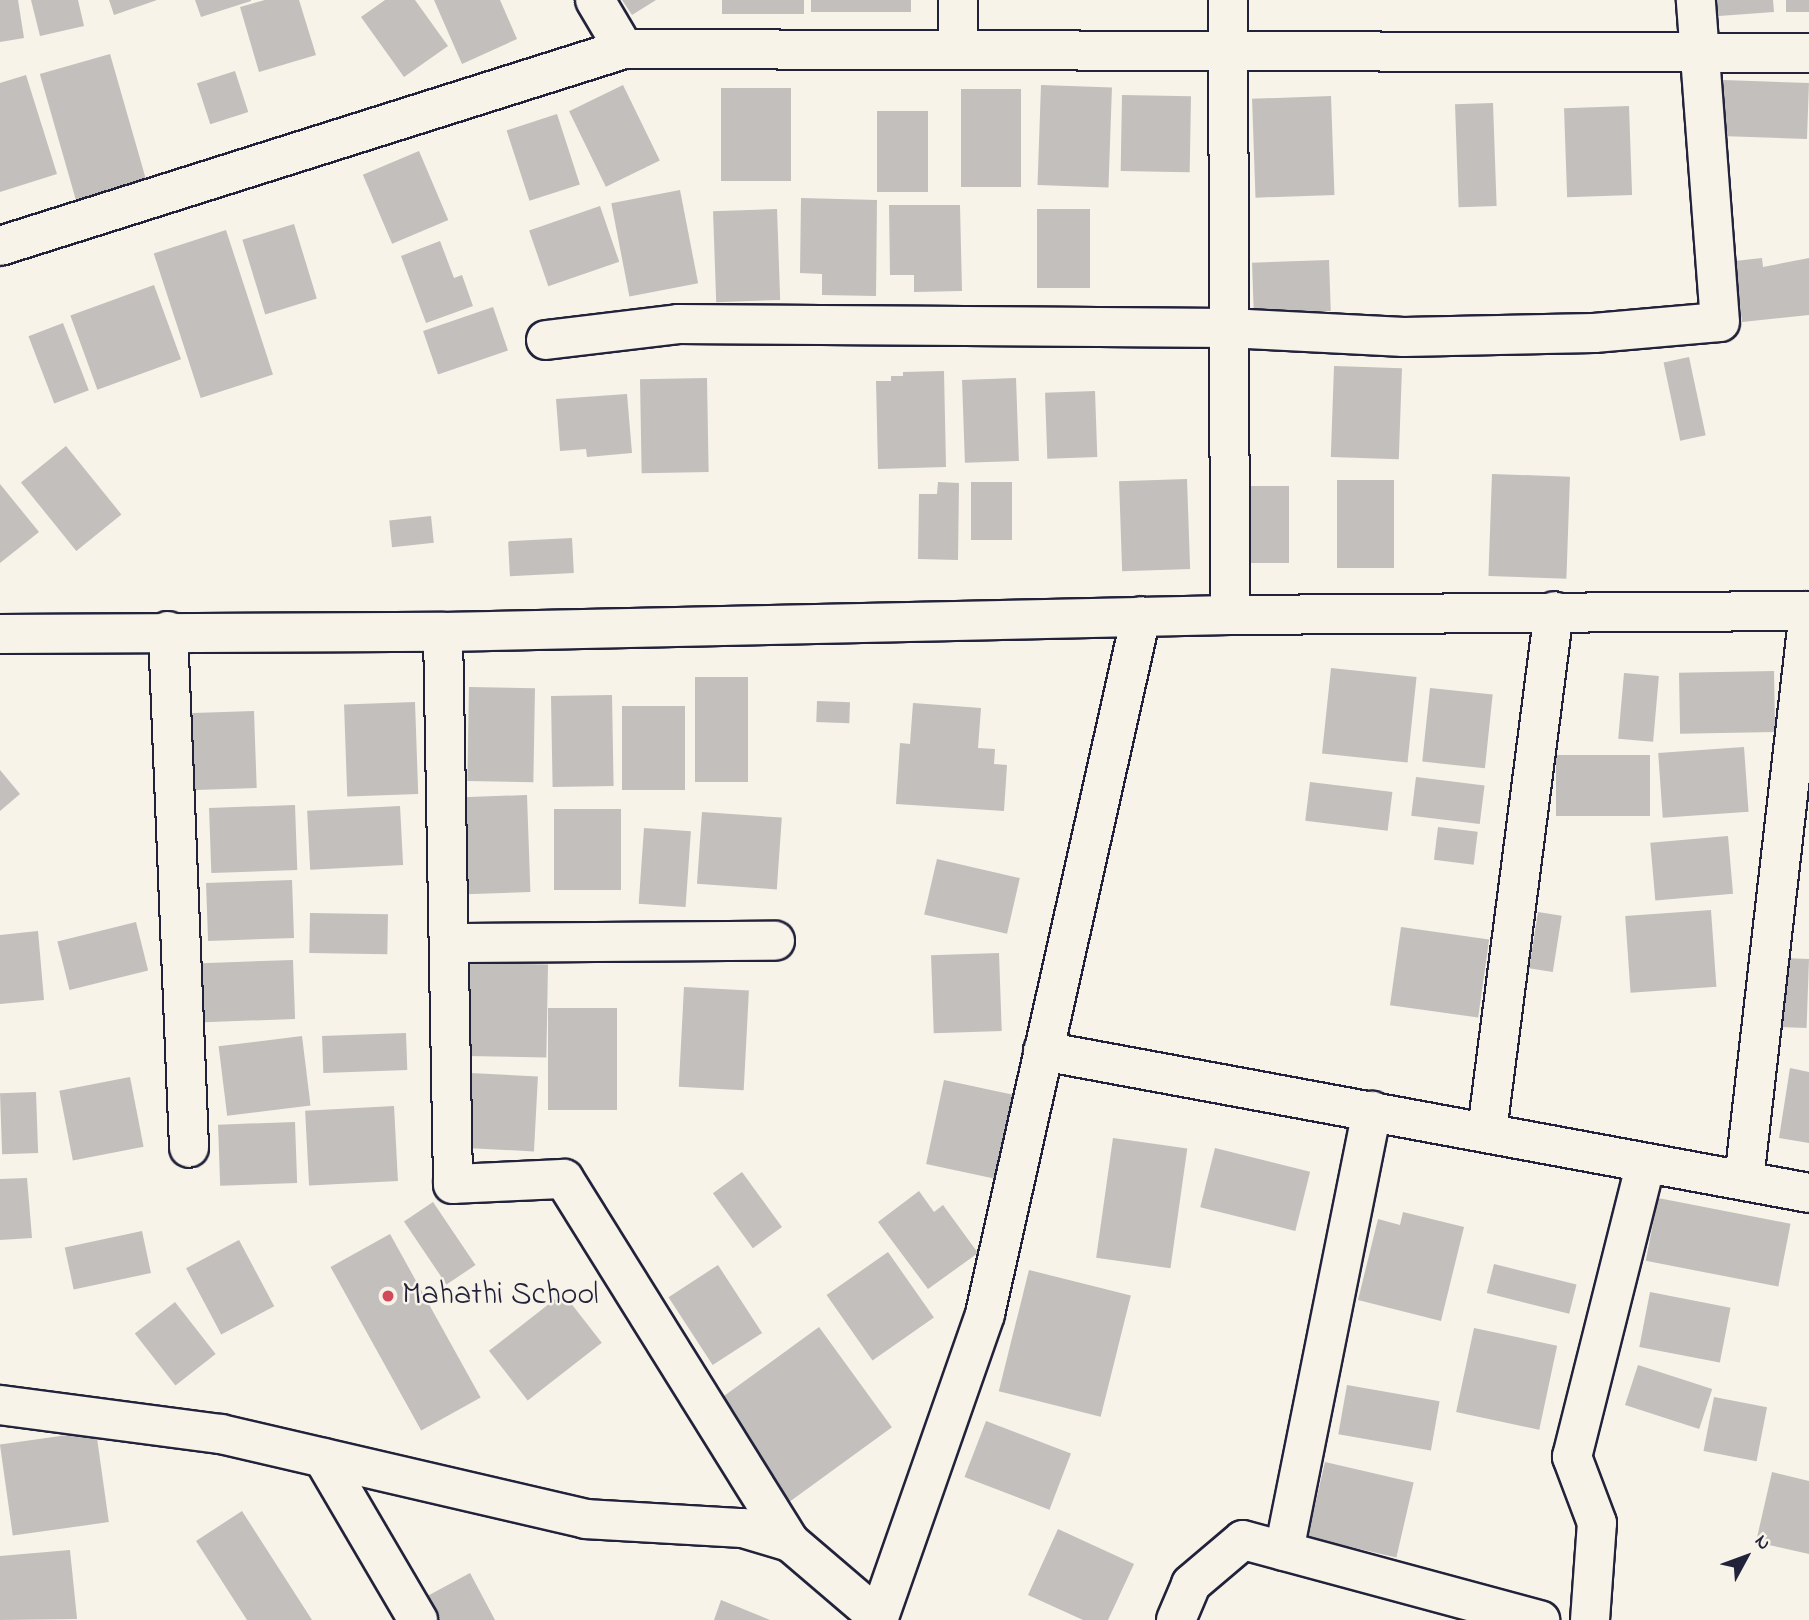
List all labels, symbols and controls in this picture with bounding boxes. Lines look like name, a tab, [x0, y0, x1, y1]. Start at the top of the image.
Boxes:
place label: Mahathi School	[402, 1277, 599, 1315]
marker: Mahathi School	[380, 1288, 396, 1304]
north arrow	[1711, 1522, 1781, 1592]
text: N	[1748, 1529, 1777, 1557]

